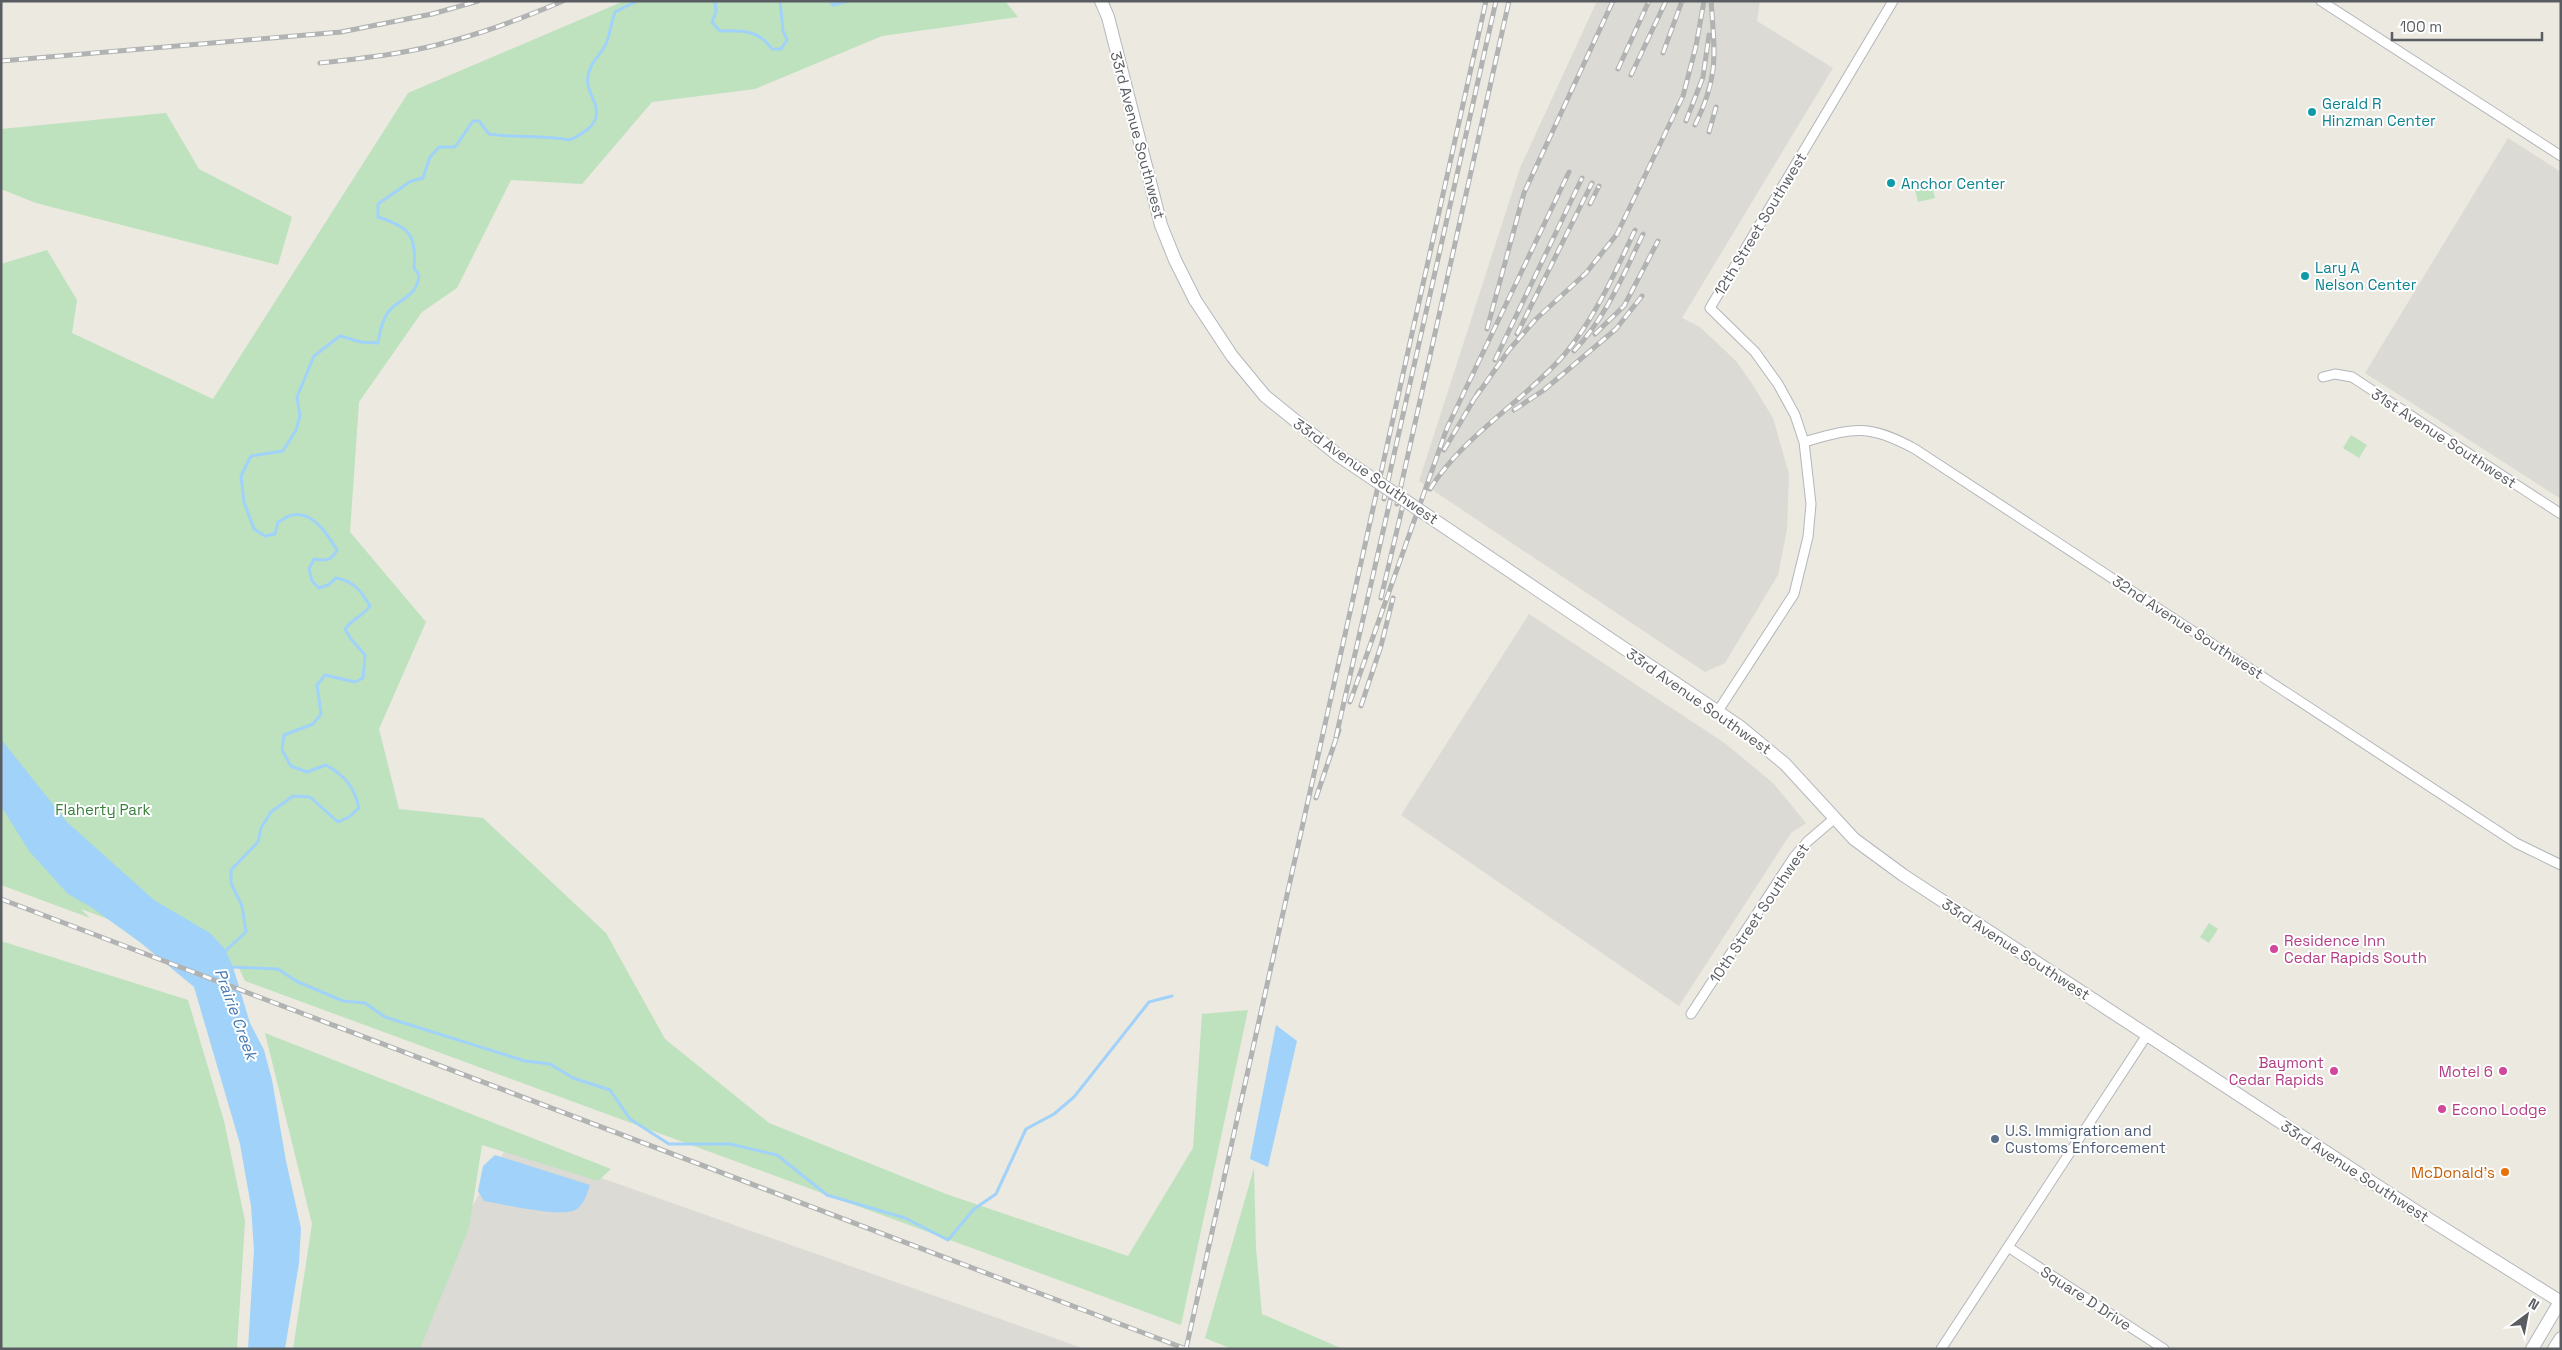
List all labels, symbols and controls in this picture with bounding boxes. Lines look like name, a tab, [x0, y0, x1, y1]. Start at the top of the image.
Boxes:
scale bar	[2392, 10, 2542, 42]
text: 100 m	[2400, 17, 2442, 36]
street label: 33rd Avenue Southwest	[1106, 49, 1170, 221]
place label: Gerald R Hinzman Center	[2322, 94, 2436, 130]
marker: Gerald R Hinzman Center	[2306, 106, 2318, 118]
street label: 12th Street Southwest	[1710, 149, 1810, 299]
place label: Anchor Center	[1901, 174, 2006, 193]
marker: Anchor Center	[1885, 177, 1897, 189]
place label: Lary A Nelson Center	[2315, 258, 2417, 294]
marker: Lary A Nelson Center	[2299, 270, 2311, 282]
street label: 31st Avenue Southwest	[2368, 384, 2520, 492]
street label: 33rd Avenue Southwest	[1290, 414, 1442, 528]
street label: 32nd Avenue Southwest	[2109, 571, 2267, 683]
street label: 33rd Avenue Southwest	[1623, 644, 1775, 758]
park label: Flaherty Park	[55, 800, 151, 819]
street label: 10th Street Southwest	[1705, 839, 1813, 987]
street label: 33rd Avenue Southwest	[1938, 894, 2094, 1004]
place label: Residence Inn Cedar Rapids South	[2284, 931, 2427, 967]
marker: Residence Inn Cedar Rapids South	[2268, 943, 2280, 955]
water label: Prairie Creek	[210, 965, 263, 1065]
place label: Baymont Cedar Rapids	[2229, 1053, 2324, 1089]
place label: Motel 6	[2439, 1062, 2493, 1081]
marker: Baymont Cedar Rapids	[2328, 1065, 2340, 1077]
marker: Motel 6	[2497, 1065, 2509, 1077]
place label: Econo Lodge	[2452, 1100, 2547, 1119]
marker: Econo Lodge	[2436, 1103, 2448, 1115]
street label: 33rd Avenue Southwest	[2277, 1116, 2433, 1226]
place label: U.S. Immigration and Customs Enforcement	[2005, 1121, 2166, 1157]
marker: U.S. Immigration and Customs Enforcement	[1989, 1133, 2001, 1145]
place label: McDonald's	[2411, 1163, 2495, 1182]
marker: McDonald's	[2499, 1166, 2511, 1178]
street label: Square D Drive	[2037, 1262, 2135, 1334]
north arrow	[2502, 1290, 2552, 1340]
text: N	[2525, 1294, 2543, 1314]

